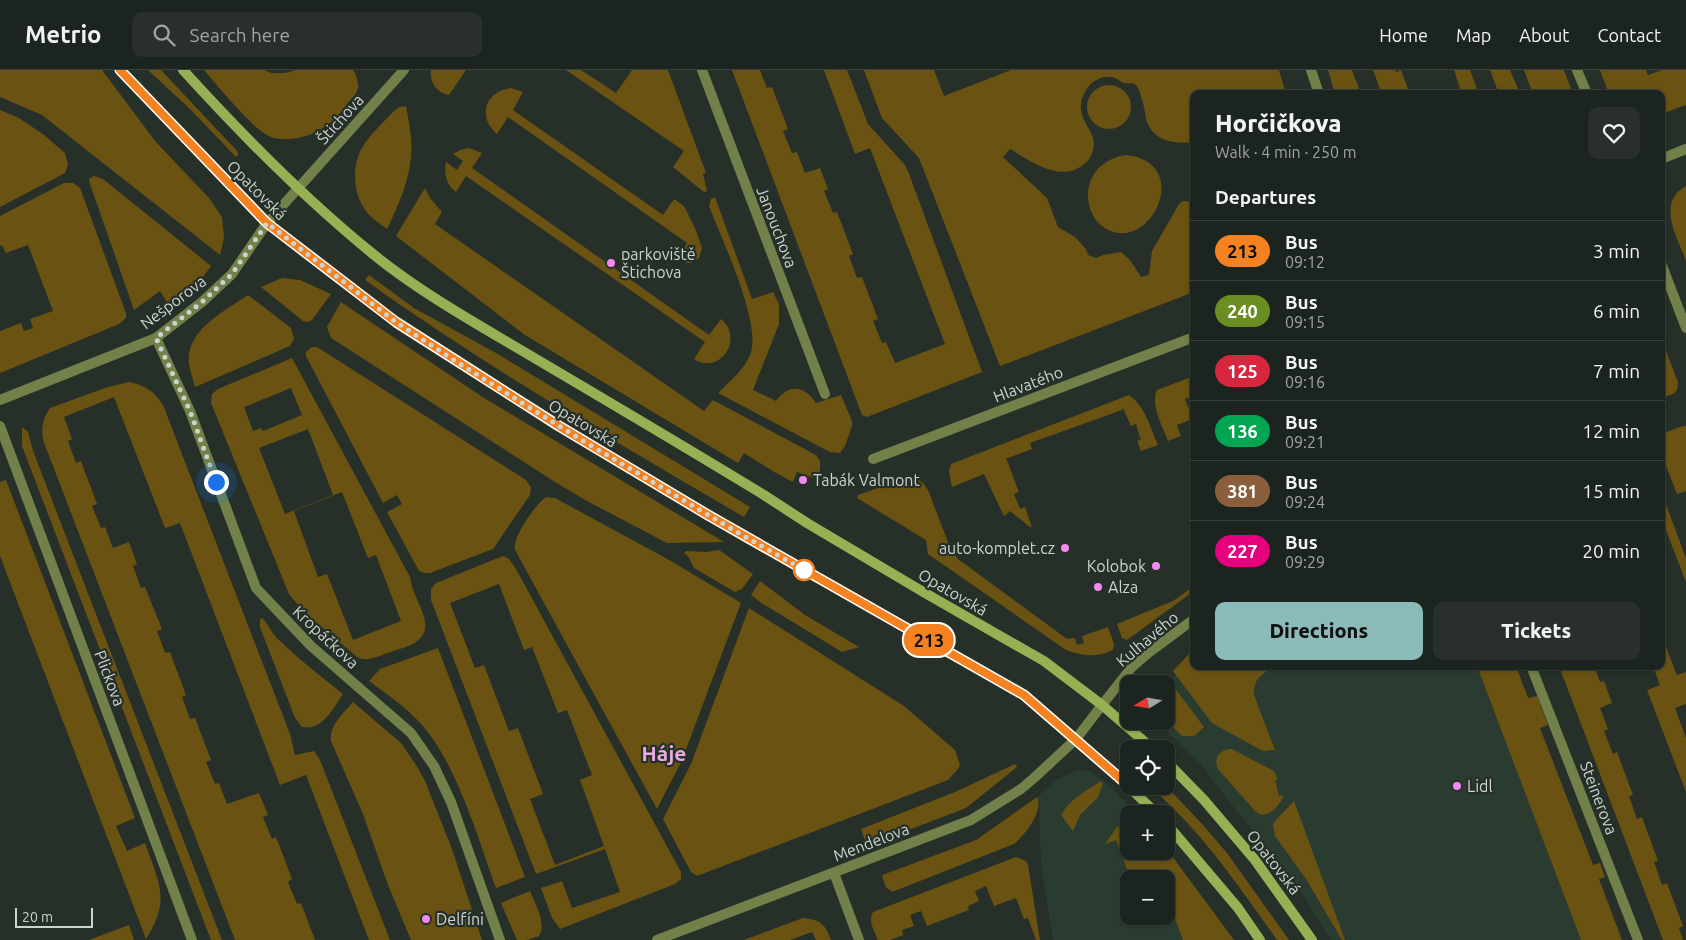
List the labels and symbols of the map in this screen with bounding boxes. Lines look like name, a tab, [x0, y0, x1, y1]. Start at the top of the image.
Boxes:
street label: Štichova	[312, 90, 367, 147]
street label: Opatovská	[224, 157, 290, 223]
street label: Janouchova	[753, 184, 801, 270]
place label: parkoviště Štichova	[621, 245, 695, 281]
marker: parkoviště Štichova	[605, 257, 617, 269]
street label: Nešporova	[137, 272, 209, 332]
street label: Hlavatého	[991, 362, 1065, 406]
street label: Opatovská	[546, 396, 620, 450]
your location	[204, 470, 229, 495]
place label: Tabák Valmont	[813, 471, 920, 489]
marker: Tabák Valmont	[797, 474, 809, 486]
place label: auto-komplet.cz	[939, 539, 1055, 557]
marker: auto-komplet.cz	[1059, 542, 1071, 554]
place label: Kolobok	[1087, 557, 1146, 575]
unlabelled marker	[793, 559, 815, 581]
marker: Kolobok	[1150, 560, 1162, 572]
street label: Opatovská	[915, 565, 991, 619]
place label: Alza	[1108, 578, 1138, 596]
marker: Alza	[1092, 581, 1104, 593]
street label: Kropáčkova	[289, 602, 363, 672]
street label: Kulhavého	[1112, 608, 1182, 670]
line badge: 213	[900, 624, 958, 656]
street label: Plickova	[91, 648, 129, 708]
north arrow	[1120, 675, 1175, 730]
district label: Háje	[642, 741, 686, 765]
street label: Steinerova	[1577, 759, 1621, 837]
place label: Lidl	[1467, 777, 1493, 795]
marker: Lidl	[1451, 780, 1463, 792]
street label: Mendelova	[831, 819, 911, 865]
street label: Opatovská	[1243, 826, 1305, 898]
scale bar	[15, 905, 92, 928]
place label: Delfíni	[436, 910, 484, 928]
marker: Delfíni	[420, 913, 432, 925]

